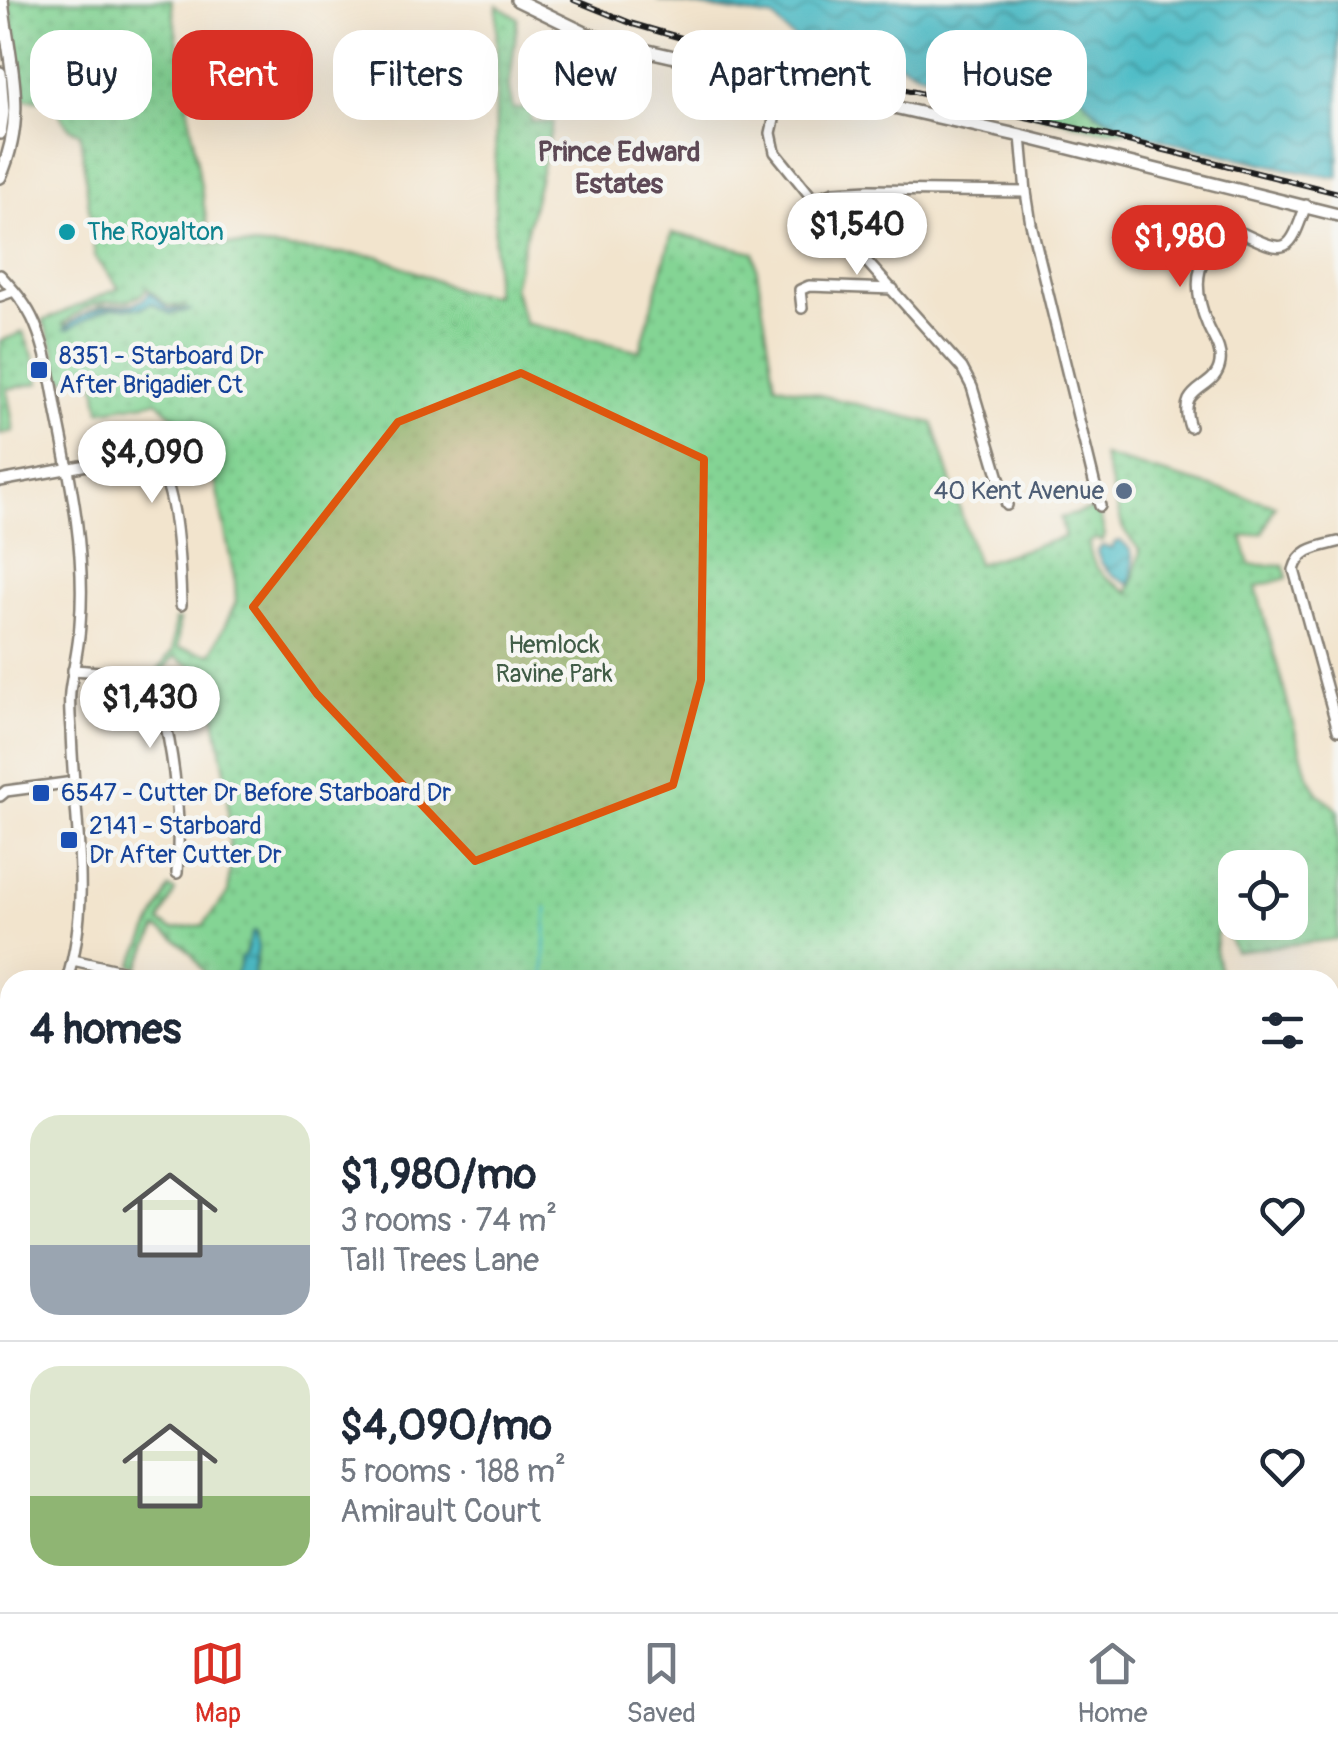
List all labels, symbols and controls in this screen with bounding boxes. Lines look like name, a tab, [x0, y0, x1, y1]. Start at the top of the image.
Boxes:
chip: Buy	[30, 30, 152, 120]
chip: Rent	[172, 30, 313, 120]
chip: Filters	[333, 30, 498, 120]
chip: New	[518, 30, 652, 120]
chip: Apartment	[672, 30, 906, 120]
chip: House	[926, 30, 1087, 120]
district label: Prince Edward Estates	[538, 135, 700, 202]
pin: $1,540	[776, 193, 938, 278]
text: $1,540	[809, 205, 905, 245]
pin: $1,980	[1099, 205, 1261, 290]
place label: The Royalton	[87, 217, 224, 248]
text: $1,980	[1134, 217, 1226, 257]
marker: The Royalton	[56, 221, 78, 243]
place label: 8351 - Starboard Dr After Brigadier Ct	[59, 341, 264, 401]
marker: 8351 - Starboard Dr After Brigadier Ct	[28, 359, 50, 381]
pin: $4,090	[71, 421, 233, 506]
text: $4,090	[100, 433, 204, 473]
place label: 40 Kent Avenue	[934, 476, 1105, 507]
marker: 40 Kent Avenue	[1113, 480, 1135, 502]
park label: Hemlock Ravine Park	[495, 630, 613, 690]
pin: $1,430	[69, 666, 231, 751]
text: $1,430	[102, 678, 198, 718]
place label: 6547 - Cutter Dr Before Starboard Dr	[61, 778, 451, 809]
marker: 6547 - Cutter Dr Before Starboard Dr	[30, 782, 52, 804]
place label: 2141 - Starboard Dr After Cutter Dr	[89, 811, 282, 871]
marker: 2141 - Starboard Dr After Cutter Dr	[58, 829, 80, 851]
map controls	[1218, 850, 1308, 940]
button: locate	[1218, 850, 1308, 940]
icon: filters	[1255, 1003, 1310, 1058]
text: 4 homes	[30, 1004, 181, 1056]
text: $1,980/mo	[340, 1149, 536, 1201]
icon: home	[110, 1155, 230, 1275]
icon: heart	[1255, 1188, 1310, 1243]
text: 3 rooms · 74 m²	[340, 1201, 557, 1241]
text: Tall Trees Lane	[340, 1241, 539, 1281]
text: $4,090/mo	[340, 1400, 552, 1452]
icon: home	[110, 1406, 230, 1526]
icon: heart	[1255, 1439, 1310, 1494]
text: 5 rooms · 188 m²	[340, 1452, 566, 1492]
text: Amirault Court	[340, 1492, 541, 1532]
tab: Map	[190, 1636, 245, 1731]
tab: Saved	[626, 1636, 696, 1731]
tab: Home	[1077, 1636, 1147, 1731]

